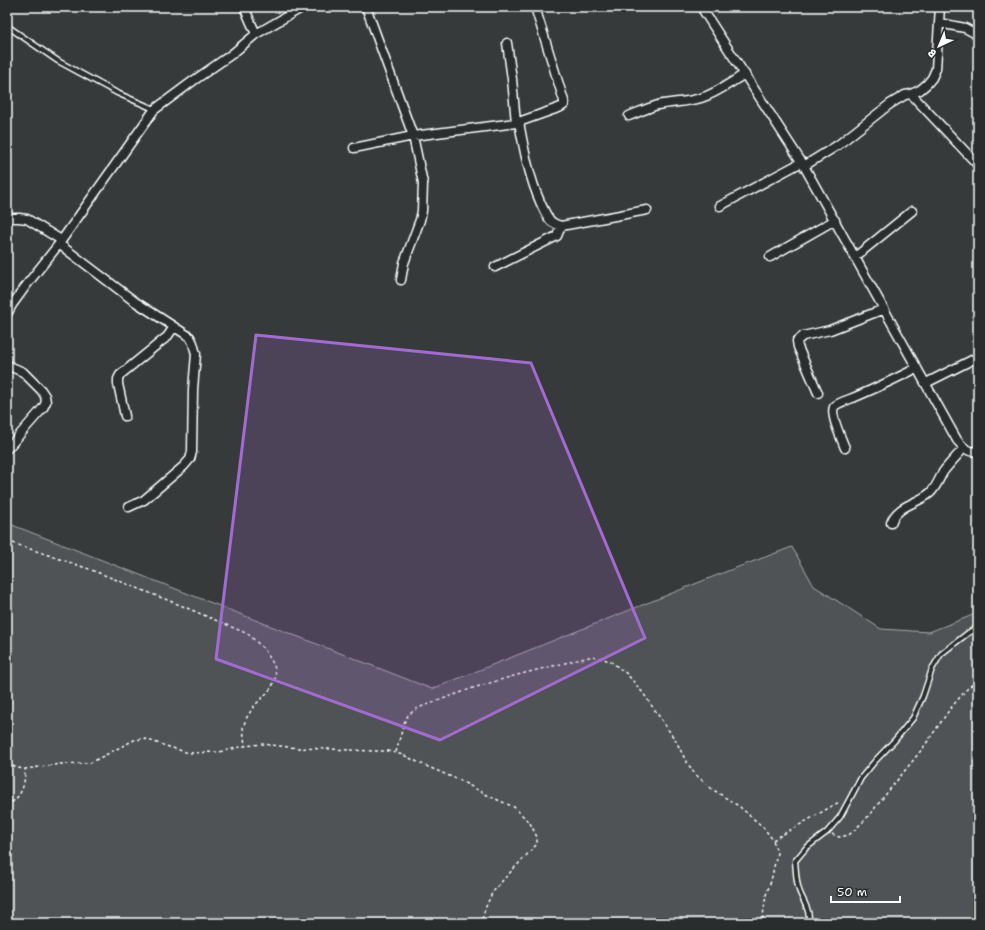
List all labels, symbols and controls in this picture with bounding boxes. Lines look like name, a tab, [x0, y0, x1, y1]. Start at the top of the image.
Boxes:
north arrow	[919, 26, 959, 66]
text: B	[925, 45, 940, 61]
scale bar	[831, 878, 900, 904]
text: 50 m	[837, 884, 867, 900]

